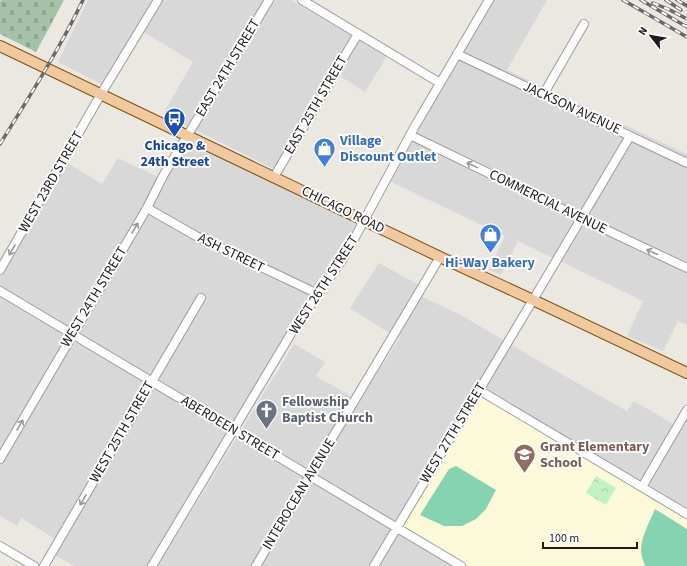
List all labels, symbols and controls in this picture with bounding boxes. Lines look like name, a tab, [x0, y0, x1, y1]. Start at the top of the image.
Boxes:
street label: EAST 24TH STREET	[191, 15, 265, 121]
north arrow	[631, 16, 671, 56]
text: N	[635, 24, 651, 38]
street label: EAST 25TH STREET	[280, 52, 353, 158]
street label: JACKSON AVENUE	[520, 76, 624, 140]
bus stop icon: Chicago & 24th Street	[162, 105, 188, 138]
street label: WEST 23RD STREET	[14, 127, 88, 236]
place label: Village Discount Outlet	[339, 131, 437, 167]
place label: Chicago & 24th Street	[141, 136, 210, 172]
shop icon: Village Discount Outlet	[312, 136, 338, 169]
one-way arrow	[466, 161, 478, 168]
street label: COMMERCIAL AVENUE	[486, 165, 610, 239]
street label: CHICAGO ROAD	[298, 181, 388, 239]
one-way arrow	[131, 222, 139, 234]
shop icon: Hi-Way Bakery	[477, 222, 503, 255]
street label: ASH STREET	[194, 228, 268, 278]
street label: WEST 26TH STREET	[285, 231, 364, 338]
street label: WEST 24TH STREET	[56, 242, 132, 351]
one-way arrow	[7, 243, 15, 255]
one-way arrow	[646, 248, 658, 255]
place label: Hi-Way Bakery	[445, 253, 536, 273]
street label: WEST 25TH STREET	[85, 377, 159, 486]
street label: WEST 27TH STREET	[415, 378, 491, 487]
street label: ABERDEEN STREET	[177, 391, 283, 465]
place label: Fellowship Baptist Church	[282, 392, 373, 428]
church icon: Fellowship Baptist Church	[253, 397, 279, 430]
one-way arrow	[16, 419, 24, 431]
street label: INTEROCEAN AVENUE	[258, 434, 340, 554]
place label: Grant Elementary School	[540, 437, 650, 473]
school or university icon: Grant Elementary School	[511, 442, 537, 475]
one-way arrow	[78, 494, 86, 506]
scale bar	[543, 524, 637, 550]
text: 100 m	[549, 530, 579, 547]

